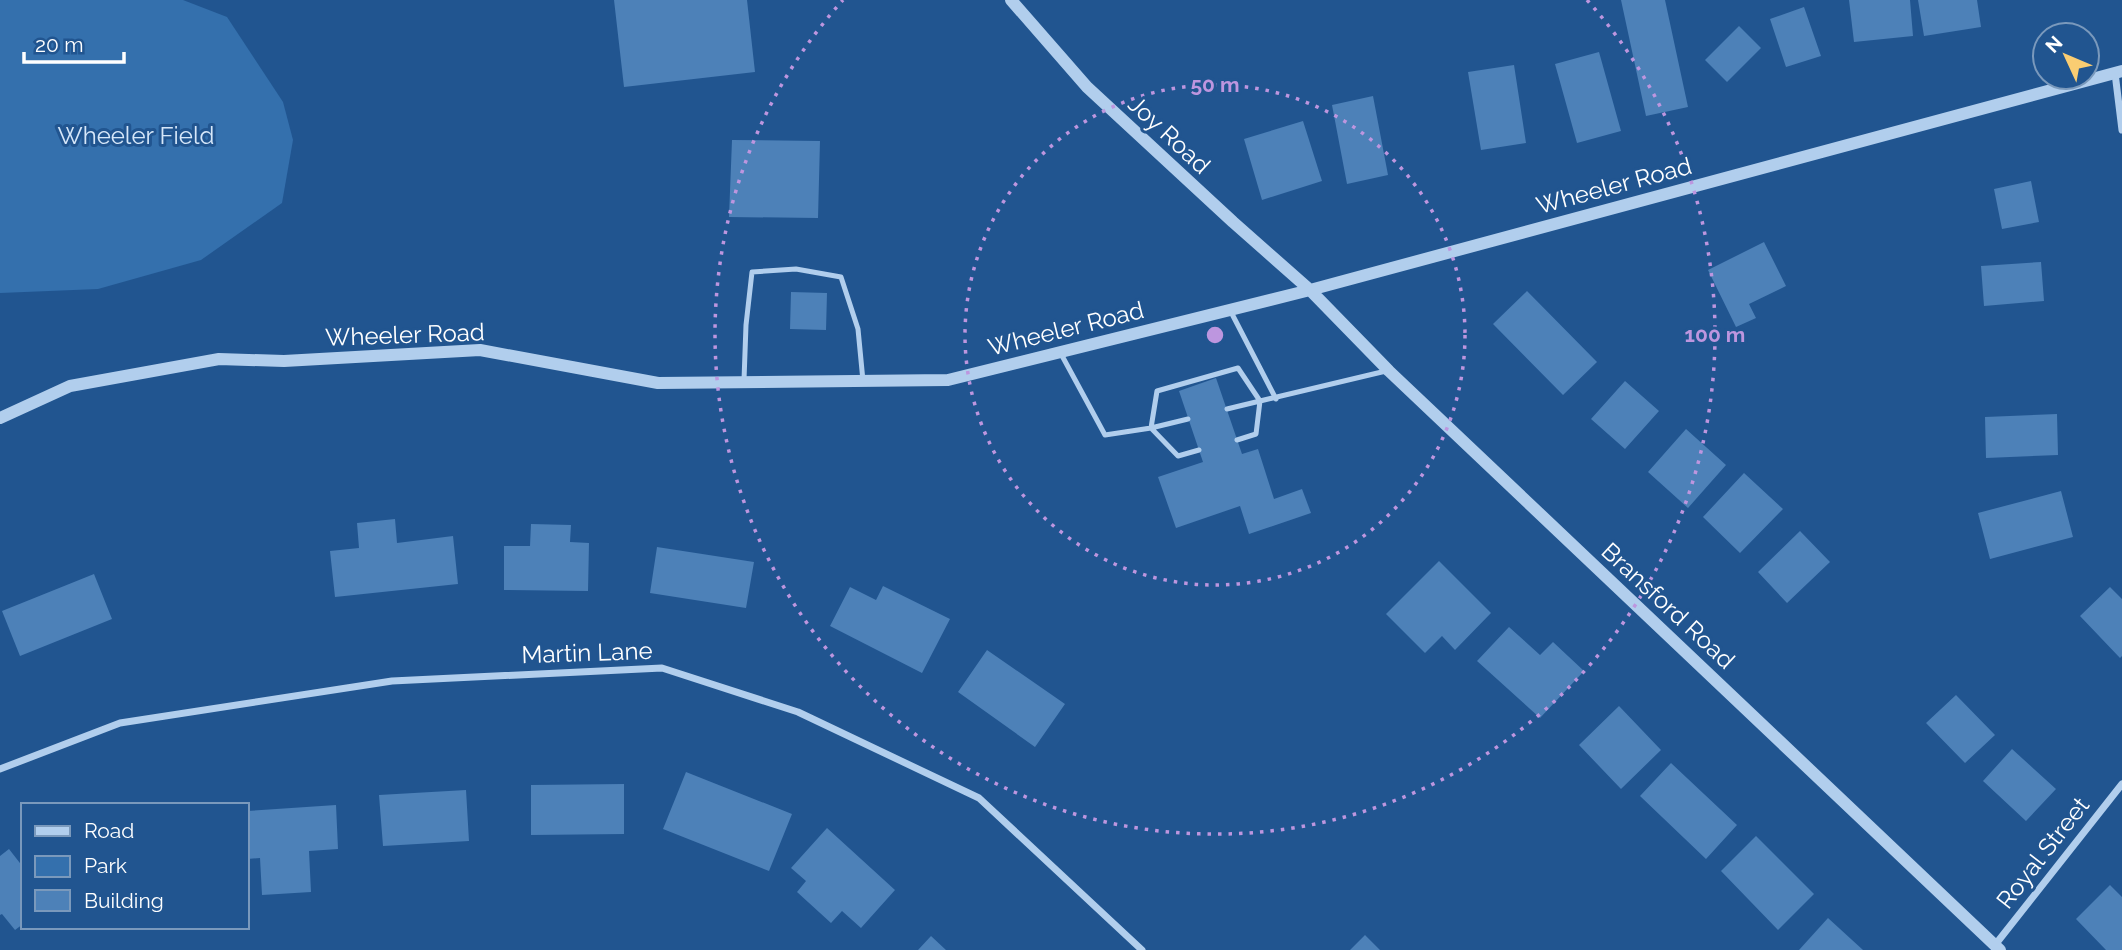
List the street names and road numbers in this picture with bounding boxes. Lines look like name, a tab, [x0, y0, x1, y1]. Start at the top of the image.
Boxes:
street label: Joy Road	[1122, 90, 1216, 180]
street label: Wheeler Road	[1533, 151, 1695, 220]
street label: Wheeler Road	[985, 295, 1147, 362]
street label: Wheeler Road	[325, 317, 485, 352]
street label: Bransford Road	[1596, 537, 1741, 675]
street label: Martin Lane	[521, 636, 653, 669]
street label: Royal Street	[1990, 791, 2095, 914]

